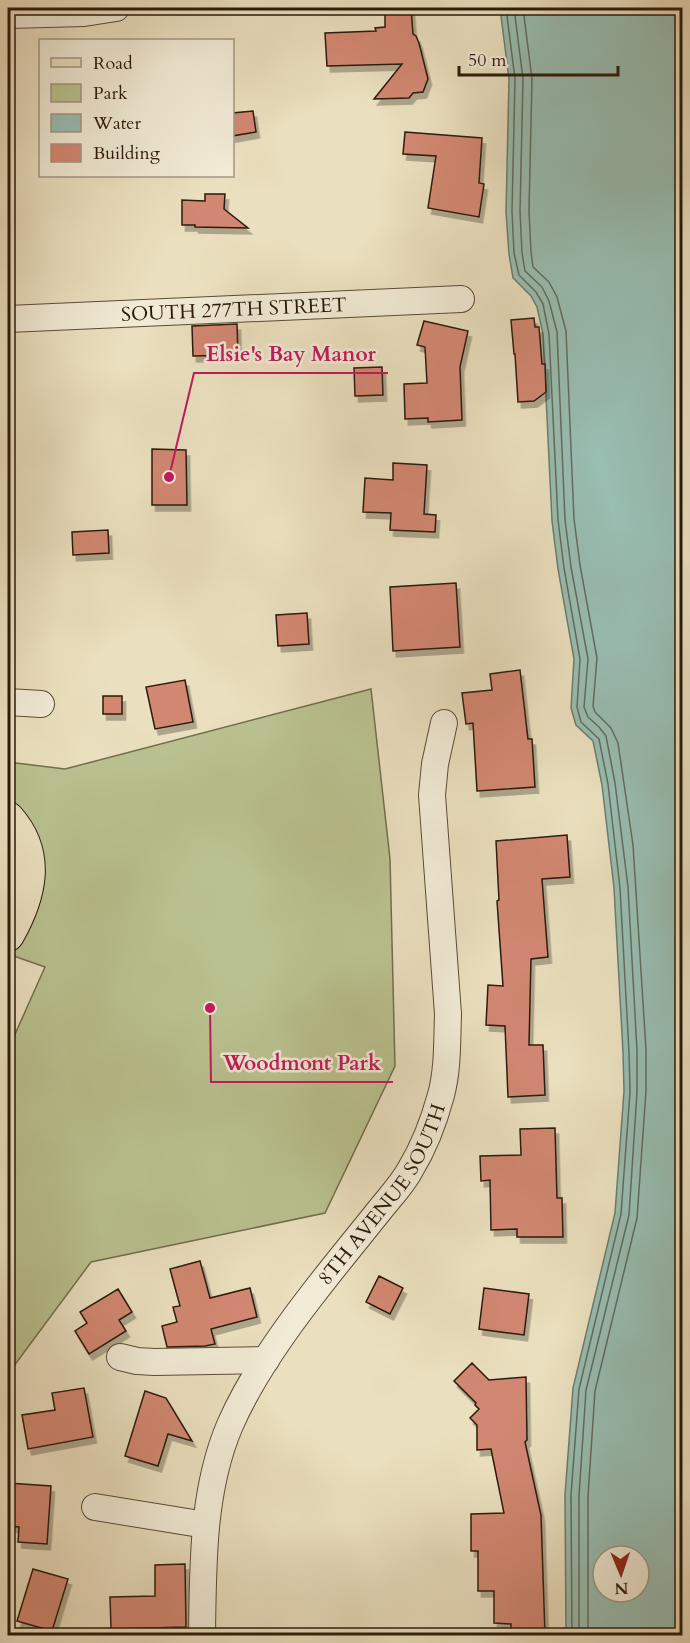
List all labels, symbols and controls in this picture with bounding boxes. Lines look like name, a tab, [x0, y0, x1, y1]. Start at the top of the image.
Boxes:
legend	[39, 39, 234, 177]
scale bar	[459, 39, 618, 77]
text: 50 m	[468, 48, 507, 73]
text: Road	[93, 51, 133, 76]
text: Park	[93, 81, 128, 106]
text: Water	[92, 111, 142, 136]
text: Building	[93, 141, 161, 166]
street label: SOUTH 277TH STREET	[120, 291, 348, 328]
callout: Elsie's Bay Manor	[194, 334, 388, 373]
text: Elsie's Bay Manor	[206, 340, 376, 369]
callout: Woodmont Park	[211, 1043, 393, 1082]
text: Woodmont Park	[222, 1049, 381, 1078]
street label: 8TH AVENUE SOUTH	[312, 1100, 452, 1291]
north arrow	[591, 1544, 651, 1604]
text: N	[614, 1577, 629, 1599]

